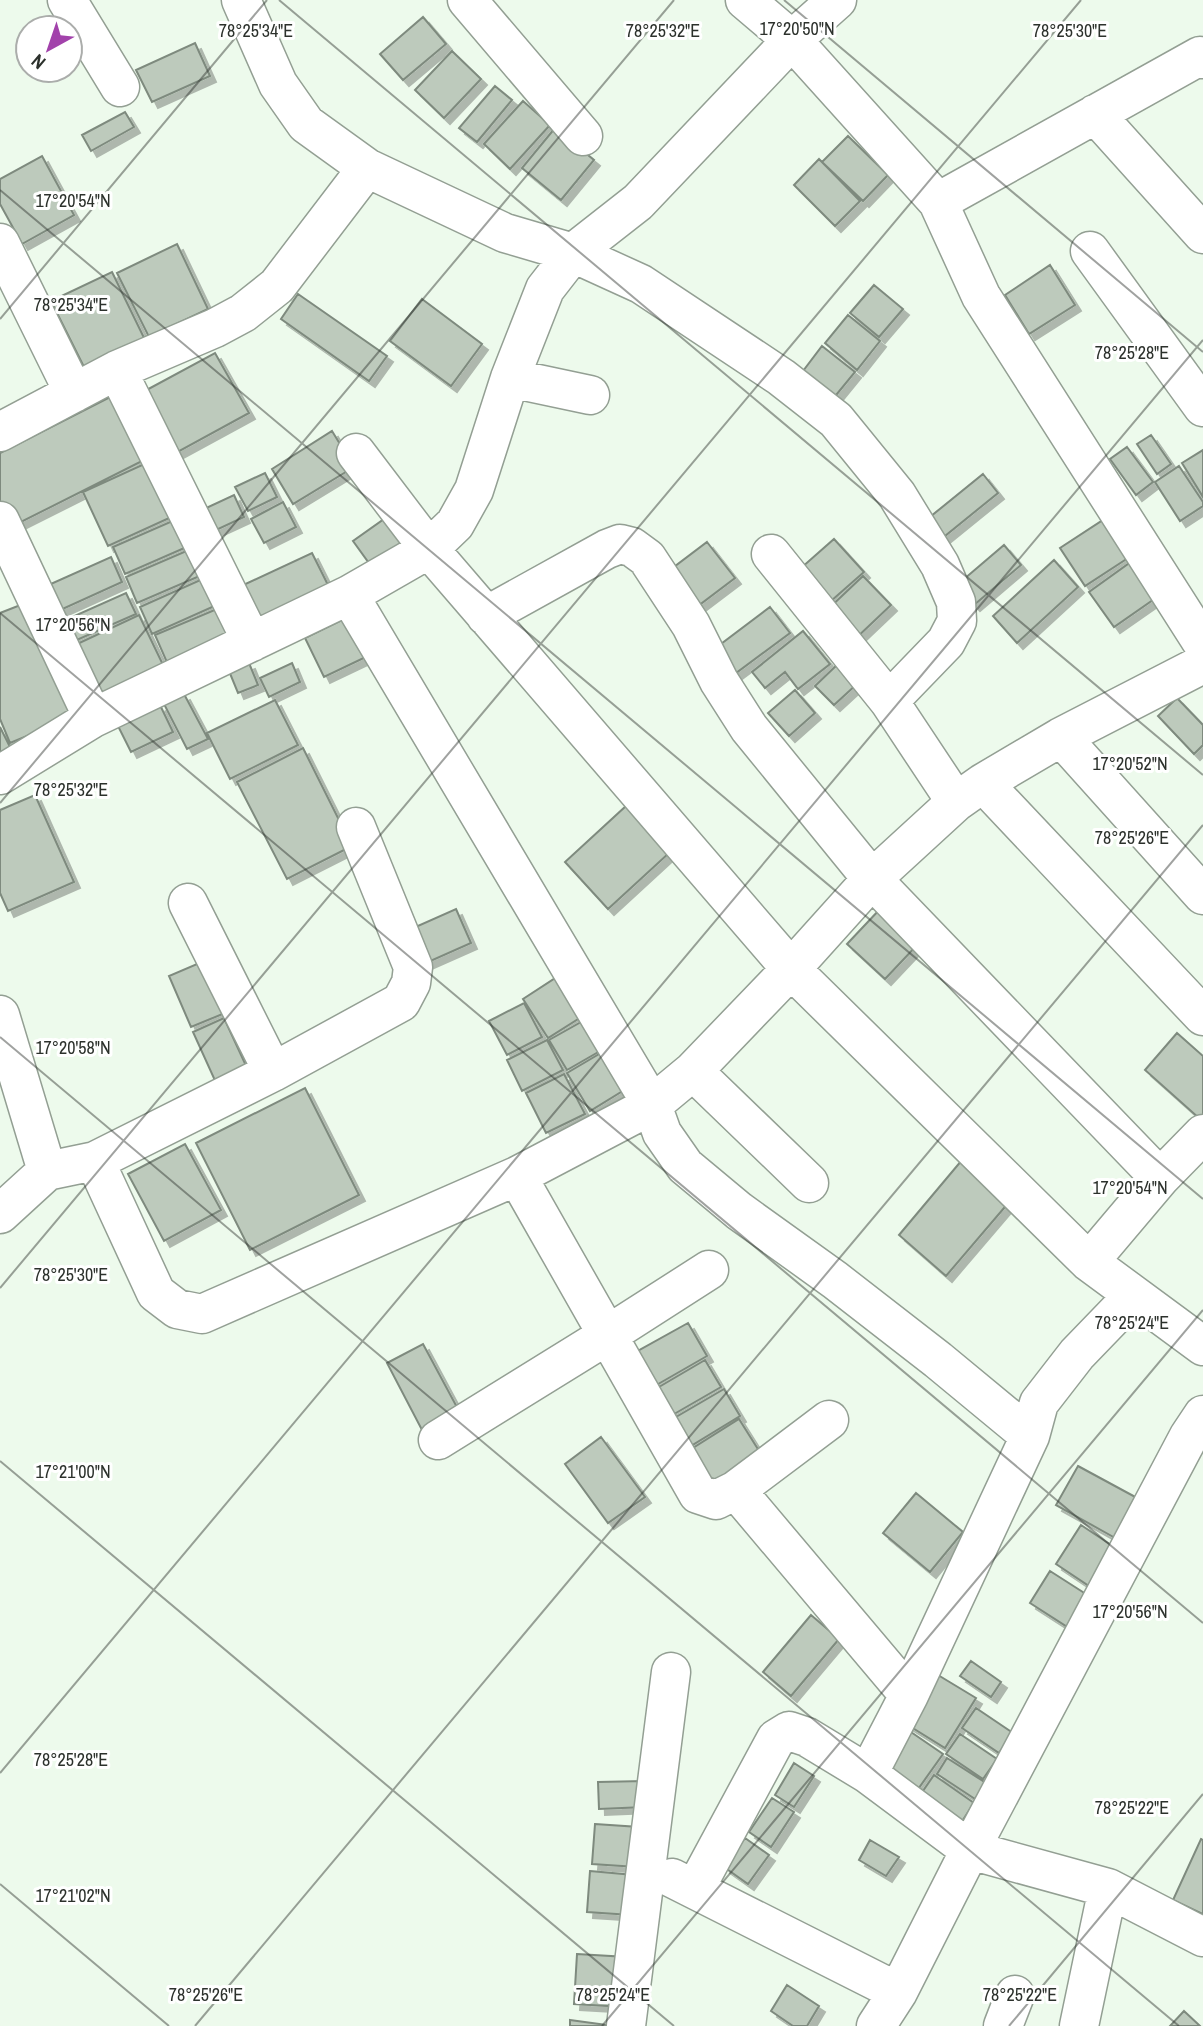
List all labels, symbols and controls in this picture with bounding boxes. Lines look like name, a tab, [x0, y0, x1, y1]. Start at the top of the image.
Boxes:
north arrow	[14, 14, 84, 84]
text: 17°20'50"N	[759, 16, 835, 41]
text: 78°25'34"E	[219, 18, 293, 43]
text: 78°25'32"E	[626, 18, 700, 43]
text: 78°25'30"E	[1033, 18, 1107, 43]
text: N	[25, 48, 51, 76]
text: 17°20'54"N	[35, 188, 111, 213]
text: 78°25'34"E	[34, 292, 108, 317]
text: 78°25'28"E	[1095, 340, 1169, 365]
text: 17°20'56"N	[35, 612, 111, 637]
text: 17°20'52"N	[1092, 751, 1168, 776]
text: 78°25'32"E	[34, 777, 108, 802]
text: 78°25'26"E	[1095, 825, 1169, 850]
text: 17°20'58"N	[35, 1035, 111, 1060]
text: 17°20'54"N	[1092, 1175, 1168, 1200]
text: 78°25'30"E	[34, 1262, 108, 1287]
text: 78°25'24"E	[1095, 1310, 1169, 1335]
text: 17°21'00"N	[35, 1459, 111, 1484]
text: 17°20'56"N	[1092, 1599, 1168, 1624]
text: 78°25'28"E	[34, 1747, 108, 1772]
text: 78°25'22"E	[1095, 1795, 1169, 1820]
text: 17°21'02"N	[35, 1883, 111, 1908]
text: 78°25'26"E	[169, 1982, 243, 2007]
text: 78°25'24"E	[576, 1982, 650, 2007]
text: 78°25'22"E	[983, 1982, 1057, 2007]

